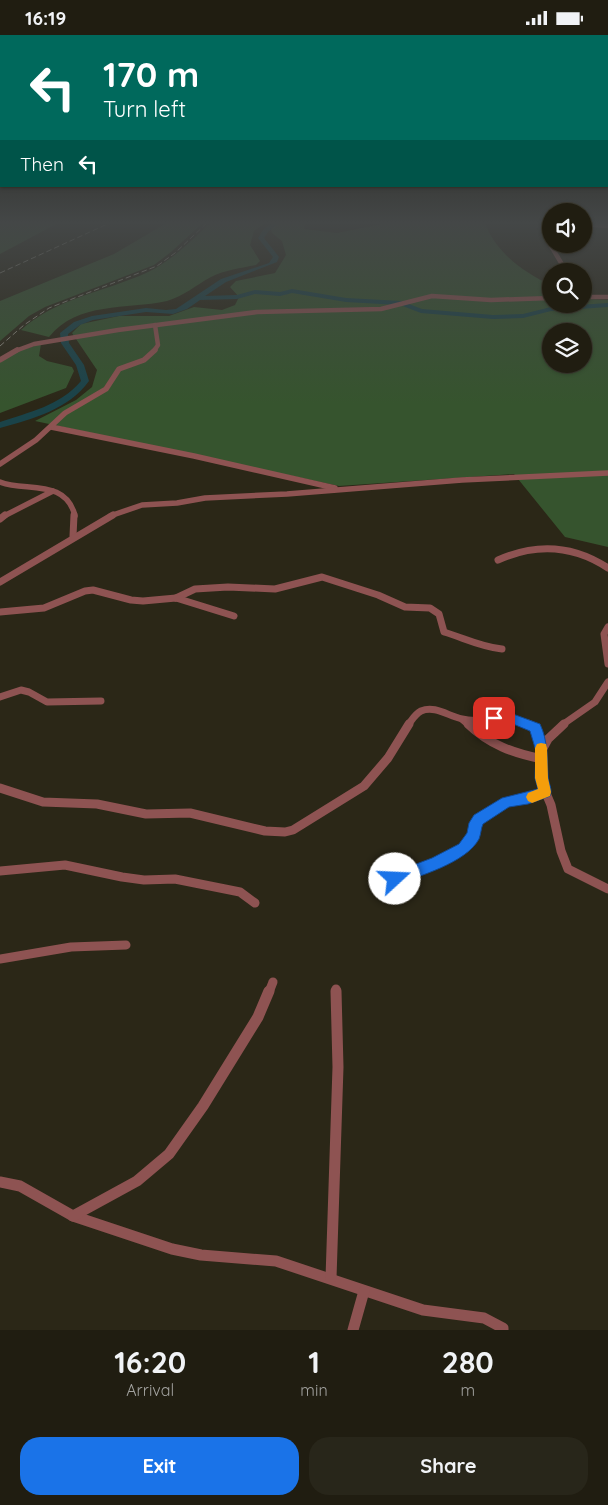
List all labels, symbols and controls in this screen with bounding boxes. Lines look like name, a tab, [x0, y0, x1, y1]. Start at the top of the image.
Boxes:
text: 16:19	[25, 6, 66, 30]
text: 170 m	[103, 52, 199, 96]
icon: left	[20, 55, 85, 120]
text: Turn left	[103, 95, 186, 123]
icon: left	[74, 150, 102, 178]
text: Then	[20, 152, 64, 176]
map controls	[542, 203, 592, 373]
button: sound	[542, 203, 592, 253]
button: search	[542, 263, 592, 313]
button: layers	[542, 323, 592, 373]
pin	[473, 697, 515, 739]
icon: arrive	[480, 704, 508, 732]
position arrow	[368, 852, 420, 904]
text: 16:20	[114, 1343, 186, 1381]
text: 1	[308, 1343, 320, 1381]
text: 280	[442, 1343, 494, 1381]
text: Arrival	[126, 1380, 174, 1400]
text: min	[300, 1380, 328, 1400]
text: m	[461, 1380, 475, 1400]
button: Exit	[20, 1437, 299, 1495]
button: Share	[309, 1437, 588, 1495]

